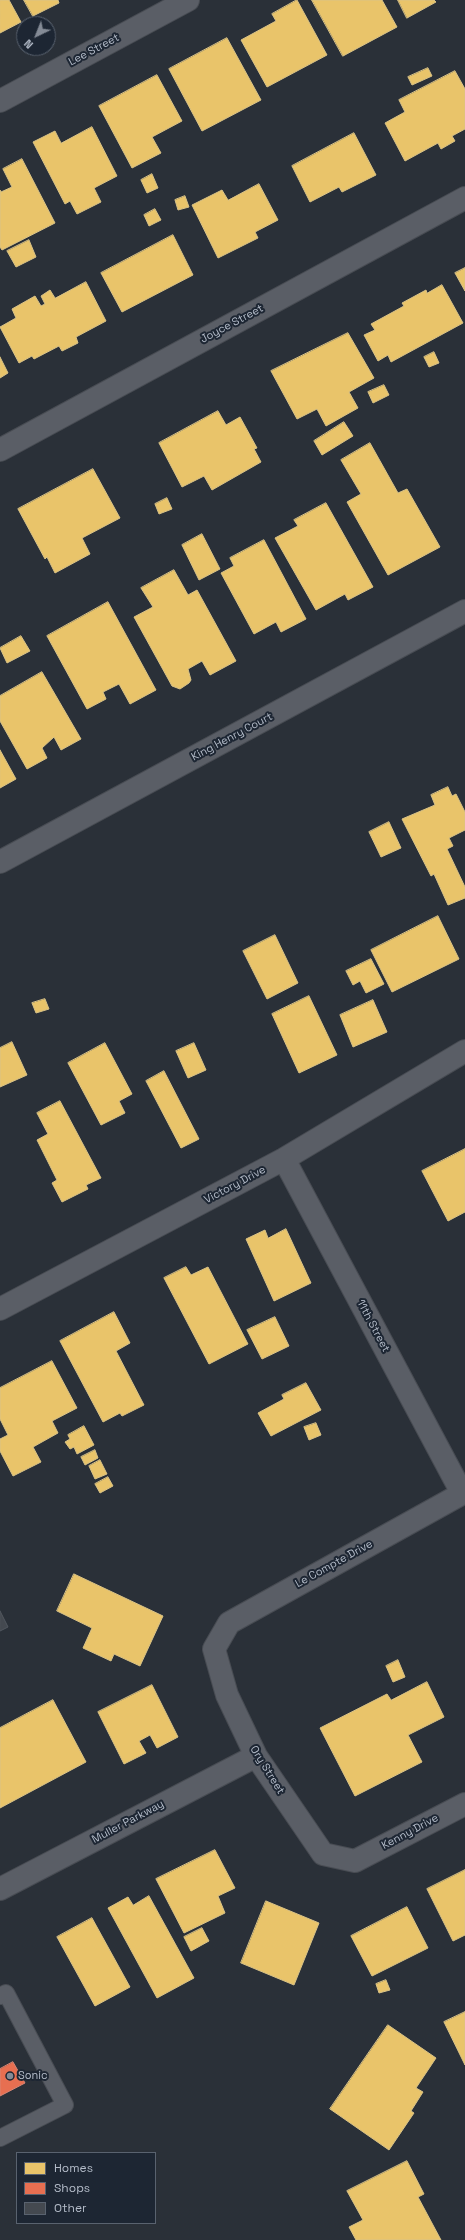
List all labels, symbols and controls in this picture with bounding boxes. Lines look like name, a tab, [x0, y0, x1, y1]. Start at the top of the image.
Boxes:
north arrow	[16, 16, 56, 56]
street label: Lee Street	[66, 31, 122, 69]
text: N	[21, 36, 36, 52]
street label: Joyce Street	[198, 302, 266, 346]
street label: King Henry Court	[189, 710, 275, 764]
street label: Victory Drive	[202, 1163, 268, 1207]
street label: 11th Street	[354, 1298, 392, 1354]
street label: Le Compte Drive	[293, 1537, 375, 1591]
street label: Ory Street	[247, 1743, 287, 1797]
street label: Muller Parkway	[90, 1797, 166, 1847]
street label: Kenny Drive	[379, 1812, 441, 1852]
place label: Sonic	[18, 2069, 48, 2083]
marker: Sonic	[5, 2071, 15, 2081]
legend	[16, 2152, 156, 2224]
text: Homes	[54, 2160, 93, 2176]
text: Shops	[54, 2180, 90, 2196]
text: Other	[54, 2200, 87, 2216]

